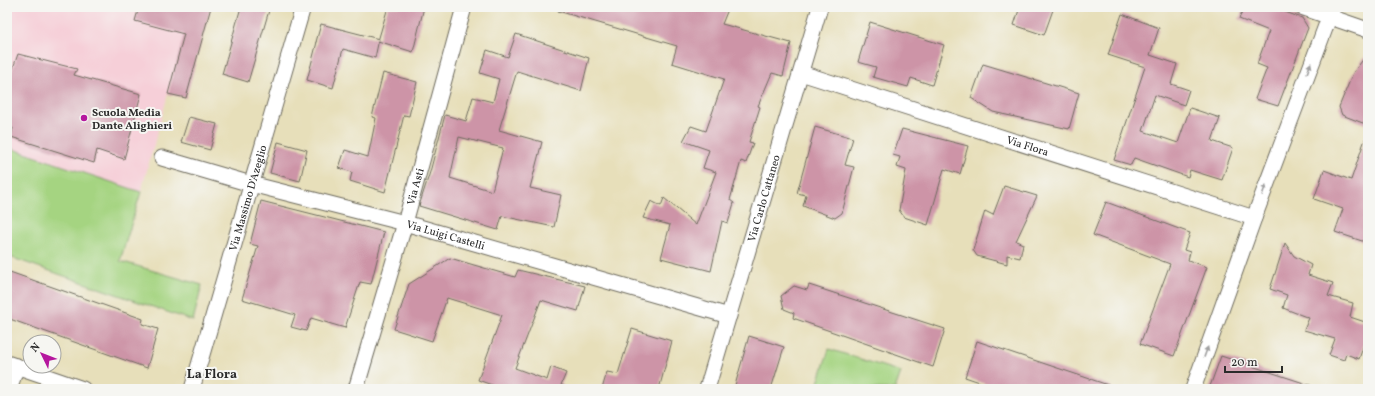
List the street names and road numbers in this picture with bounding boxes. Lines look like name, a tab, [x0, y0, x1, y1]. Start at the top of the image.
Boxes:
street label: Via Flora	[1004, 133, 1051, 161]
street label: Via Massimo D'Azeglio	[226, 143, 272, 253]
street label: Via Carlo Cattaneo	[745, 153, 785, 244]
street label: Via Asti	[404, 167, 429, 207]
street label: Via Luigi Castelli	[404, 218, 486, 255]

